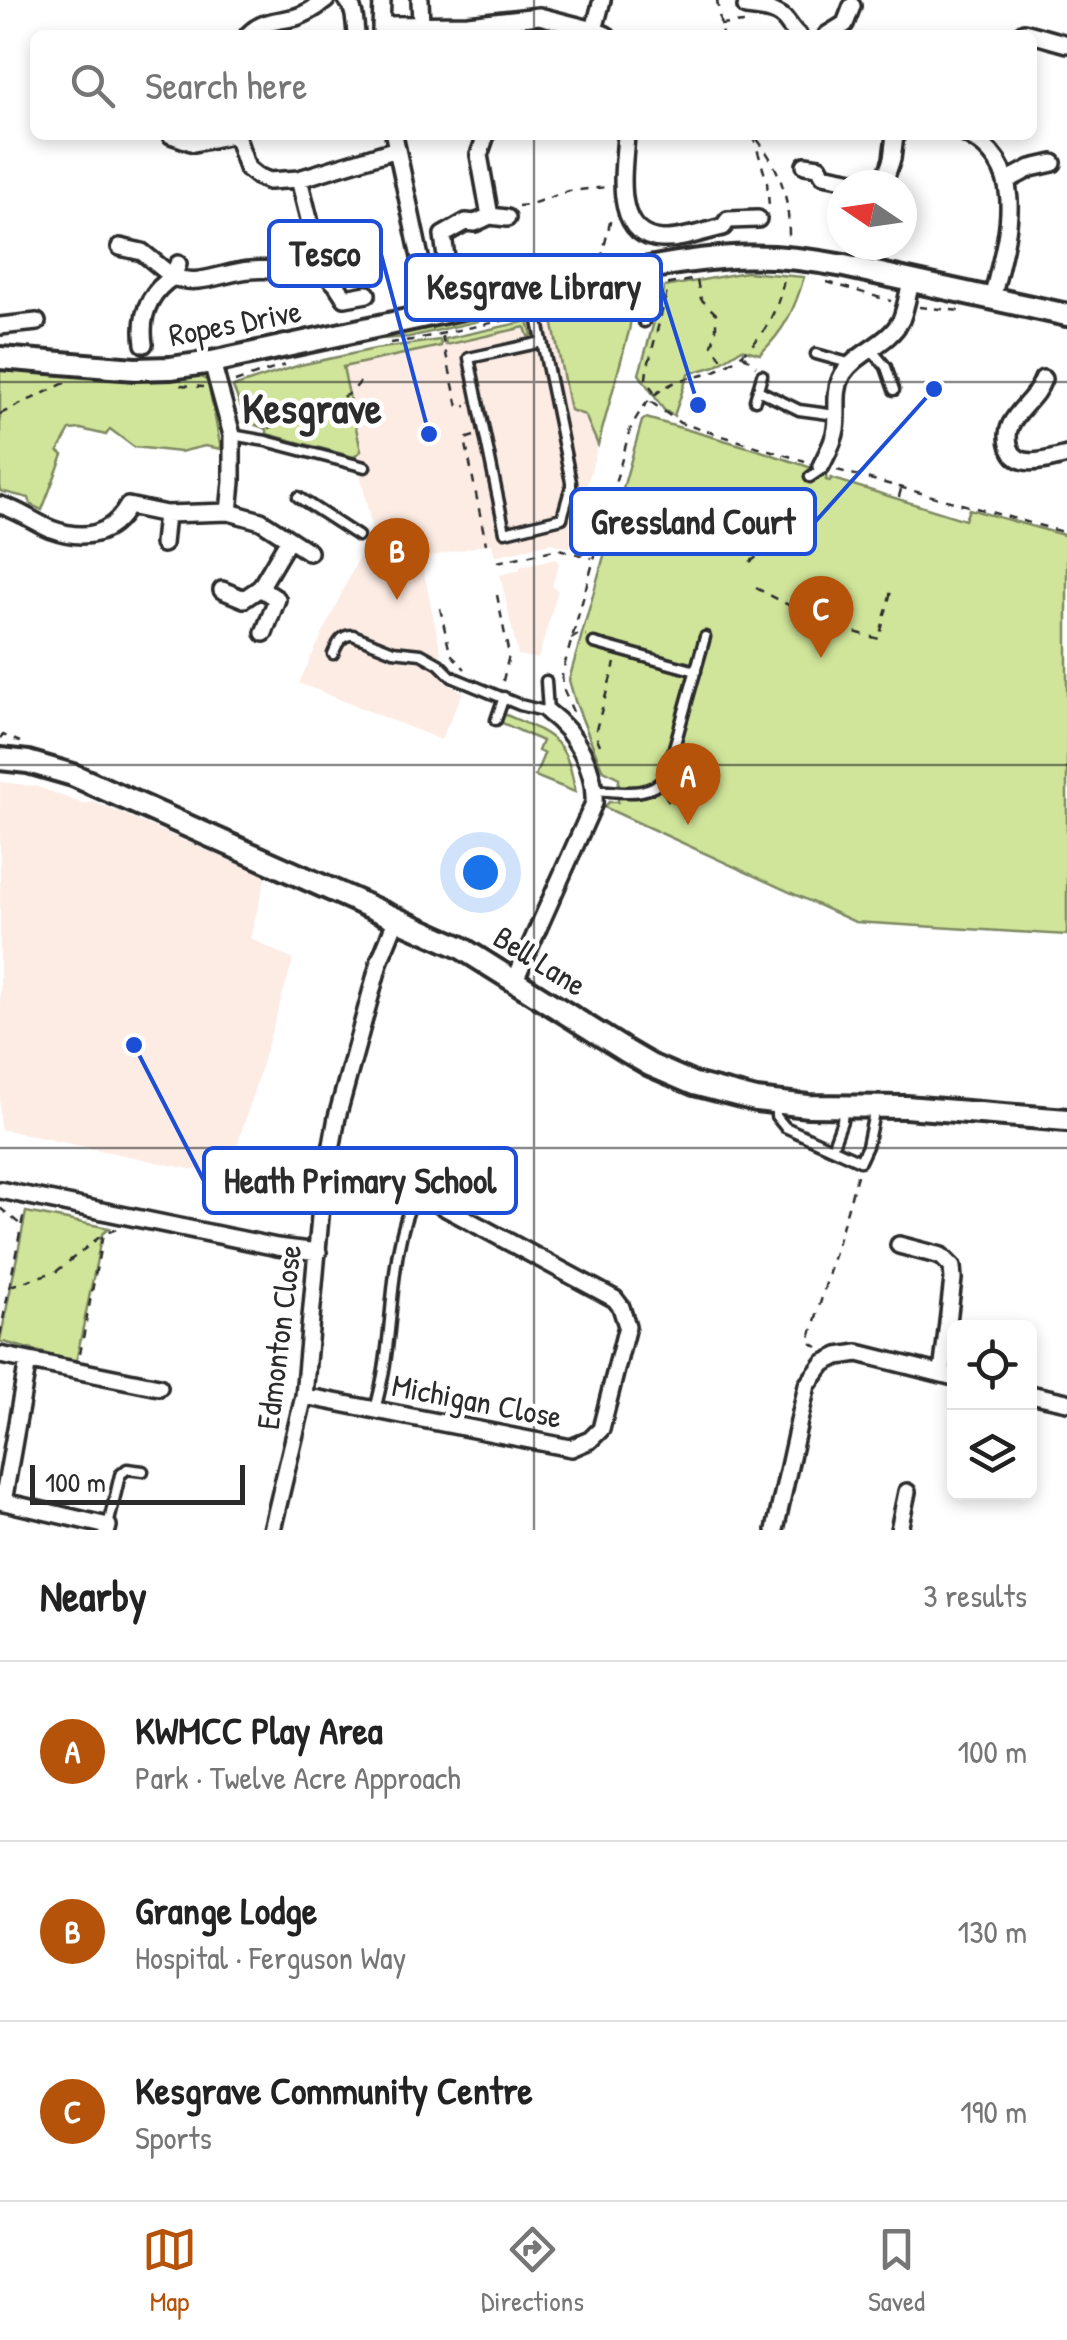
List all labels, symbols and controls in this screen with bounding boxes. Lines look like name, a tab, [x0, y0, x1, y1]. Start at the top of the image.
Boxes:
search box	[30, 30, 1037, 140]
icon: search	[65, 58, 120, 113]
text: Search here	[145, 59, 307, 111]
north arrow	[827, 170, 917, 260]
callout: Tesco	[269, 221, 381, 286]
text: Tesco	[288, 230, 361, 277]
callout: Kesgrave Library	[406, 255, 661, 320]
text: Kesgrave Library	[426, 263, 642, 311]
street label: Ropes Drive	[165, 289, 305, 356]
district label: Kesgrave	[242, 379, 382, 437]
callout: Gressland Court	[571, 489, 815, 554]
text: Gressland Court	[591, 498, 796, 545]
pin: B	[364, 518, 430, 600]
pin: C	[788, 576, 854, 658]
pin: A	[656, 742, 720, 825]
your location	[455, 847, 506, 898]
street label: Bell Lane	[486, 915, 595, 1006]
callout: Heath Primary School	[204, 1148, 516, 1213]
text: Heath Primary School	[224, 1157, 497, 1205]
street label: Edmonton Close	[246, 1242, 311, 1432]
map controls	[947, 1320, 1037, 1500]
button: locate	[947, 1320, 1037, 1410]
street label: Michigan Close	[389, 1363, 566, 1438]
button: layers	[947, 1410, 1037, 1500]
scale bar	[30, 1460, 245, 1504]
text: 100 m	[45, 1463, 106, 1501]
text: Nearby	[40, 1567, 147, 1624]
text: 3 results	[923, 1574, 1027, 1617]
text: KWMCC Play Area	[135, 1704, 383, 1756]
text: A	[65, 1730, 80, 1773]
text: 100 m	[958, 1730, 1027, 1773]
text: Park · Twelve Acre Approach	[135, 1756, 461, 1799]
text: Grange Lodge	[135, 1884, 317, 1936]
text: B	[64, 1910, 81, 1953]
text: 130 m	[958, 1910, 1027, 1953]
text: Hospital · Ferguson Way	[135, 1936, 406, 1979]
text: Kesgrave Community Centre	[135, 2064, 533, 2116]
text: C	[64, 2090, 81, 2133]
text: 190 m	[960, 2090, 1027, 2133]
text: Sports	[135, 2116, 212, 2159]
tab: Map	[142, 2222, 197, 2320]
tab: Directions	[481, 2222, 584, 2320]
tab: Saved	[868, 2222, 925, 2320]

